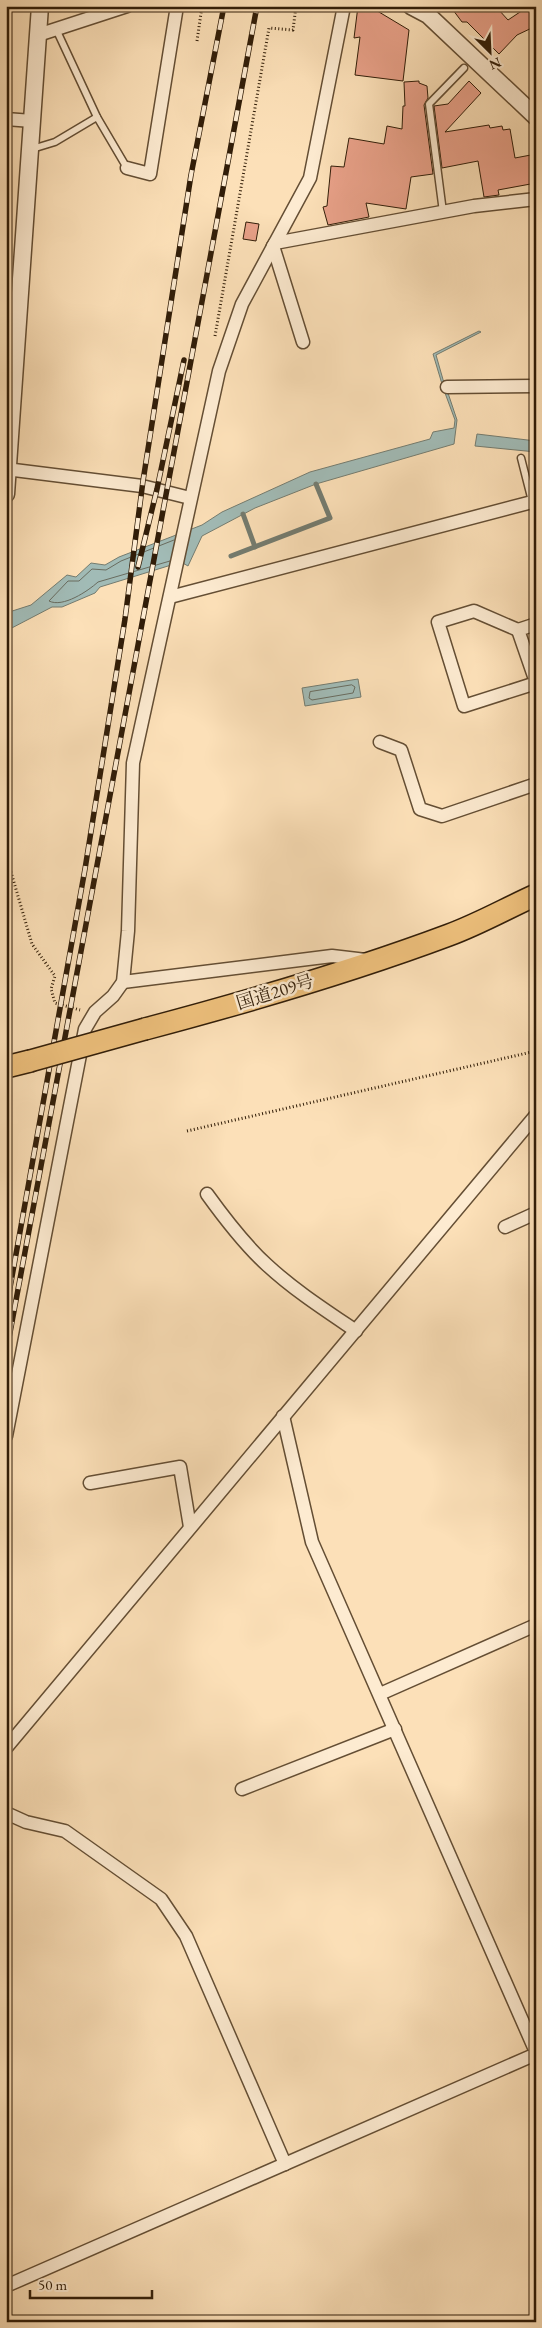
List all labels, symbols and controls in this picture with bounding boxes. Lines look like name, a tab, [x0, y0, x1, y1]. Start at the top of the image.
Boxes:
north arrow	[464, 28, 514, 78]
text: N	[486, 53, 504, 75]
street label: 国道209号	[233, 969, 316, 1014]
scale bar	[30, 2268, 152, 2300]
text: 50 m	[38, 2275, 67, 2294]

